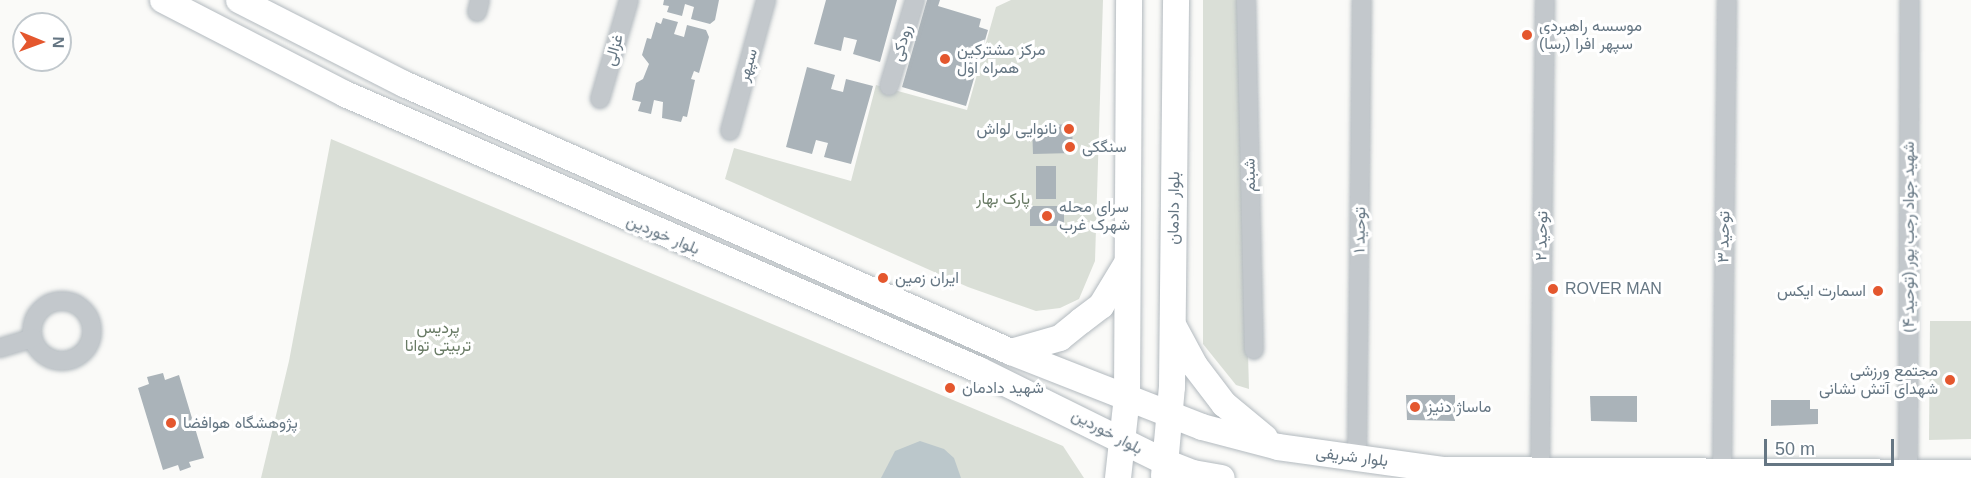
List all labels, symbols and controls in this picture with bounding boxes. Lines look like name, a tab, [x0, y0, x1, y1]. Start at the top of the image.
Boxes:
north arrow	[12, 12, 72, 72]
place label: موسسه راهبردی سپهر افرا (رسا)	[1539, 16, 1642, 54]
street label: رودکی	[888, 22, 916, 64]
marker: موسسه راهبردی سپهر افرا (رسا)	[1520, 28, 1534, 42]
street label: غزالی	[600, 32, 628, 68]
text: N	[50, 36, 67, 48]
place label: مرکز مشترکین همراه اول	[957, 40, 1045, 78]
street label: سپهر	[734, 46, 762, 84]
marker: مرکز مشترکین همراه اول	[938, 52, 952, 66]
place label: نانوایی لواش	[977, 119, 1057, 139]
marker: نانوایی لواش	[1062, 122, 1076, 136]
place label: سنگکی	[1082, 137, 1127, 157]
marker: سنگکی	[1063, 140, 1077, 154]
street label: شهید جواد رجب پور (توحید ۴)	[1899, 141, 1919, 333]
street label: شبنم	[1240, 158, 1260, 192]
street label: بلوار دادمان	[1164, 171, 1184, 245]
park label: پارک بهار	[976, 189, 1030, 209]
place label: سرای محله شهرک غرب	[1059, 197, 1130, 235]
street label: توحید ۱	[1350, 207, 1370, 253]
marker: سرای محله شهرک غرب	[1040, 209, 1054, 223]
street label: بلوار خوردین	[624, 211, 702, 259]
street label: توحید ۲	[1532, 211, 1552, 261]
street label: توحید ۳	[1714, 211, 1734, 263]
place label: ایران زمین	[895, 268, 959, 288]
marker: ایران زمین	[876, 271, 890, 285]
place label: ROVER MAN	[1565, 279, 1662, 299]
place label: اسمارت ایکس	[1777, 281, 1866, 301]
marker: ROVER MAN	[1546, 282, 1560, 296]
marker: اسمارت ایکس	[1871, 284, 1885, 298]
park label: پردیس تربیتی توانا	[405, 318, 471, 356]
place label: مجتمع ورزشی شهدای آتش نشانی	[1819, 361, 1938, 399]
marker: مجتمع ورزشی شهدای آتش نشانی	[1943, 373, 1957, 387]
place label: شهید دادمان	[962, 378, 1044, 398]
marker: شهید دادمان	[943, 381, 957, 395]
place label: ماساژ دنیز	[1427, 397, 1491, 417]
marker: ماساژ دنیز	[1408, 400, 1422, 414]
street label: بلوار خوردین	[1068, 405, 1146, 459]
place label: پژوهشگاه هوافضا	[183, 413, 298, 433]
marker: پژوهشگاه هوافضا	[164, 416, 178, 430]
scale bar	[1767, 427, 1898, 465]
text: 50 m	[1775, 439, 1815, 459]
street label: بلوار شریفی	[1315, 443, 1389, 471]

